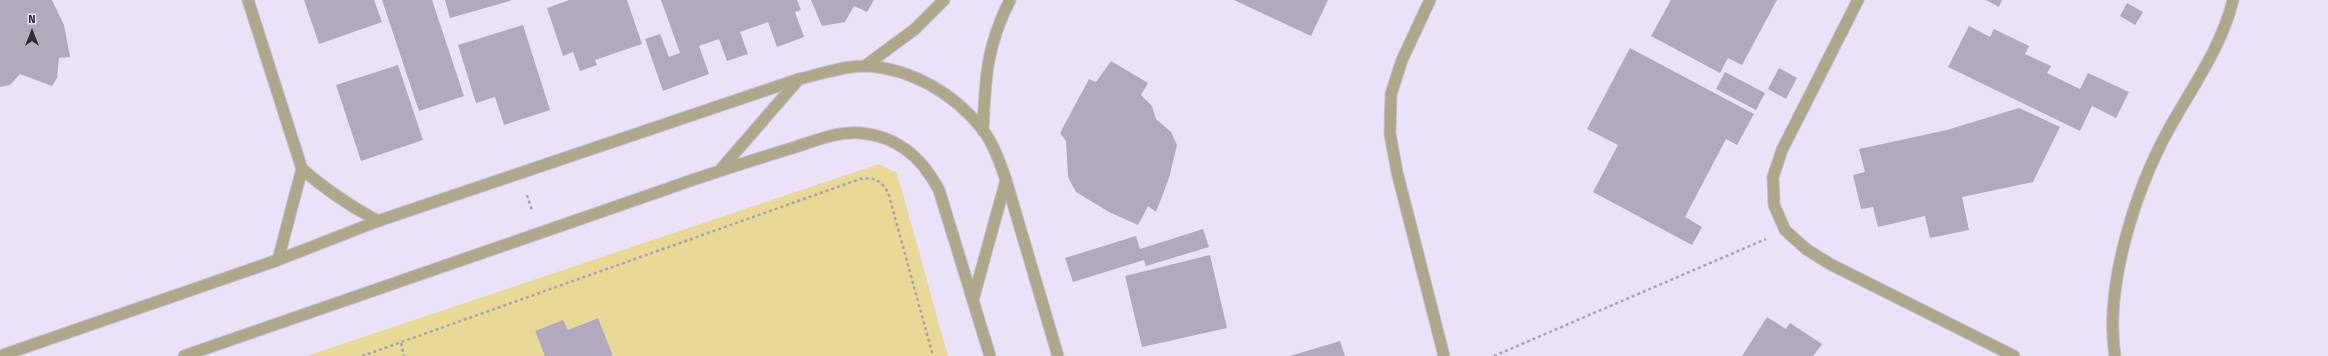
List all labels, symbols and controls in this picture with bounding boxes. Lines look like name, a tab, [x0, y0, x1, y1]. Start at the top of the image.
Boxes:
north arrow	[12, 12, 52, 52]
text: N	[28, 13, 36, 26]

